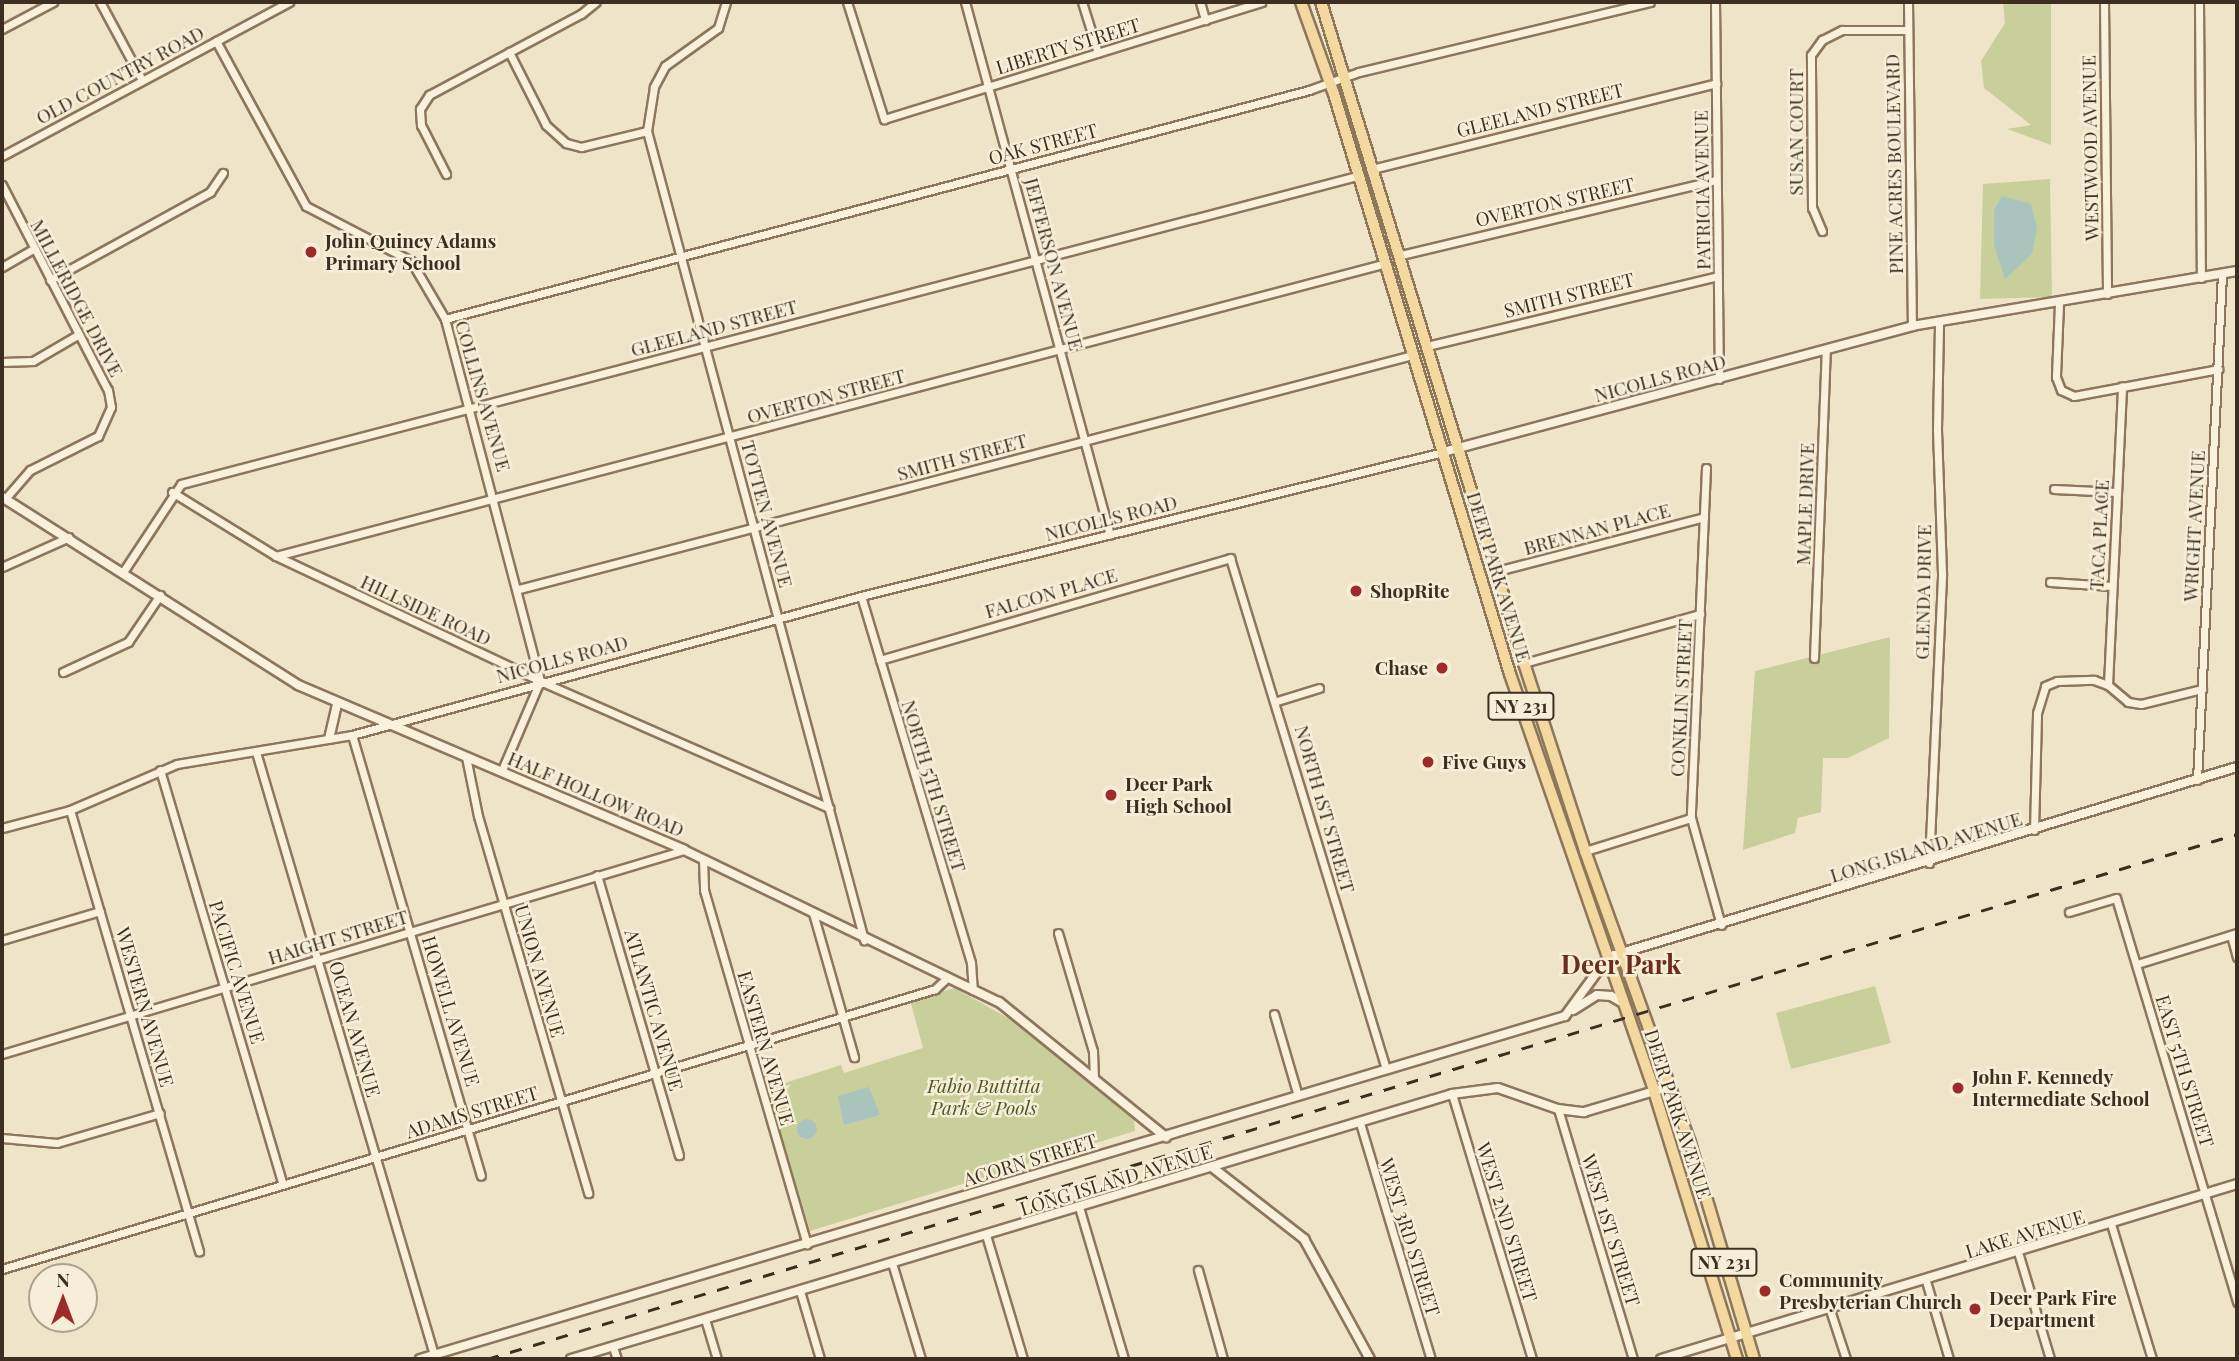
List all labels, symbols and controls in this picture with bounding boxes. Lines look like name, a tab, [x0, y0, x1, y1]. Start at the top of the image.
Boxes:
street label: LIBERTY STREET	[993, 13, 1143, 79]
street label: OLD COUNTRY ROAD	[32, 21, 208, 129]
street label: PINE ACRES BOULEVARD	[1881, 53, 1907, 275]
street label: WESTWOOD AVENUE	[2077, 54, 2103, 242]
street label: SUSAN COURT	[1785, 68, 1807, 196]
street label: GLEELAND STREET	[1454, 78, 1626, 142]
street label: PATRICIA AVENUE	[1689, 110, 1715, 270]
street label: OAK STREET	[986, 119, 1100, 169]
street label: OVERTON STREET	[1473, 173, 1637, 231]
street label: JEFFERSON AVENUE	[1020, 175, 1088, 353]
street label: MILLERIDGE DRIVE	[26, 215, 128, 381]
place label: John Quincy Adams Primary School	[325, 230, 497, 274]
marker: John Quincy Adams Primary School	[303, 244, 319, 260]
street label: SMITH STREET	[1501, 268, 1637, 322]
street label: GLEELAND STREET	[628, 295, 800, 361]
street label: COLLINS AVENUE	[450, 318, 516, 474]
street label: NICOLLS ROAD	[1592, 349, 1728, 407]
street label: OVERTON STREET	[744, 364, 908, 428]
street label: SMITH STREET	[895, 429, 1029, 485]
street label: TOTTEN AVENUE	[736, 438, 798, 590]
street label: MAPLE DRIVE	[1791, 442, 1819, 566]
street label: WRIGHT AVENUE	[2179, 449, 2209, 603]
street label: TACA PLACE	[2085, 479, 2113, 591]
street label: DEER PARK AVENUE	[1462, 489, 1536, 665]
street label: NICOLLS ROAD	[1043, 491, 1179, 545]
street label: BRENNAN PLACE	[1521, 498, 1673, 560]
street label: GLENDA DRIVE	[1910, 524, 1936, 660]
street label: FALCON PLACE	[982, 563, 1120, 623]
street label: HILLSIDE ROAD	[357, 570, 495, 650]
place label: ShopRite	[1370, 580, 1450, 602]
marker: ShopRite	[1348, 583, 1364, 599]
street label: CONKLIN STREET	[1665, 619, 1697, 777]
street label: NICOLLS ROAD	[494, 630, 630, 688]
place label: Chase	[1375, 657, 1428, 679]
marker: Chase	[1434, 660, 1450, 676]
road number: NY 231	[1486, 692, 1556, 720]
street label: NORTH 5TH STREET	[897, 697, 971, 875]
street label: NORTH 1ST STREET	[1290, 723, 1360, 895]
street label: HALF HOLLOW ROAD	[504, 746, 688, 842]
place label: Five Guys	[1442, 751, 1526, 773]
marker: Five Guys	[1420, 754, 1436, 770]
place label: Deer Park High School	[1125, 773, 1232, 817]
marker: Deer Park High School	[1103, 787, 1119, 803]
street label: LONG ISLAND AVENUE	[1827, 807, 2025, 887]
street label: PACIFIC AVENUE	[204, 897, 270, 1047]
street label: UNION AVENUE	[510, 902, 570, 1040]
street label: HAIGHT STREET	[265, 905, 411, 969]
street label: WESTERN AVENUE	[111, 924, 179, 1090]
street label: ATLANTIC AVENUE	[620, 926, 688, 1094]
street label: HOWELL AVENUE	[417, 933, 485, 1089]
district label: Deer Park	[1561, 948, 1681, 980]
street label: OCEAN AVENUE	[325, 958, 385, 1100]
street label: EASTERN AVENUE	[733, 968, 799, 1128]
street label: EAST 5TH STREET	[2151, 992, 2219, 1150]
street label: DEER PARK AVENUE	[1640, 1026, 1716, 1202]
place label: John F. Kennedy Intermediate School	[1972, 1066, 2150, 1110]
park label: Fabio Buttitta Park & Pools	[927, 1075, 1041, 1119]
marker: John F. Kennedy Intermediate School	[1950, 1080, 1966, 1096]
street label: ADAMS STREET	[403, 1081, 541, 1143]
street label: ACORN STREET	[960, 1129, 1100, 1191]
street label: WEST 2ND STREET	[1472, 1139, 1542, 1305]
street label: LONG ISLAND AVENUE	[1017, 1140, 1215, 1220]
street label: WEST 1ST STREET	[1577, 1151, 1645, 1309]
street label: WEST 3RD STREET	[1375, 1155, 1445, 1319]
street label: LAKE AVENUE	[1962, 1205, 2088, 1263]
road number: NY 231	[1689, 1247, 1759, 1276]
north arrow	[28, 1263, 98, 1333]
text: N	[56, 1266, 70, 1292]
place label: Community Presbyterian Church	[1779, 1269, 1962, 1313]
marker: Community Presbyterian Church	[1757, 1283, 1773, 1299]
place label: Deer Park Fire Department	[1989, 1287, 2117, 1331]
marker: Deer Park Fire Department	[1967, 1301, 1983, 1317]

